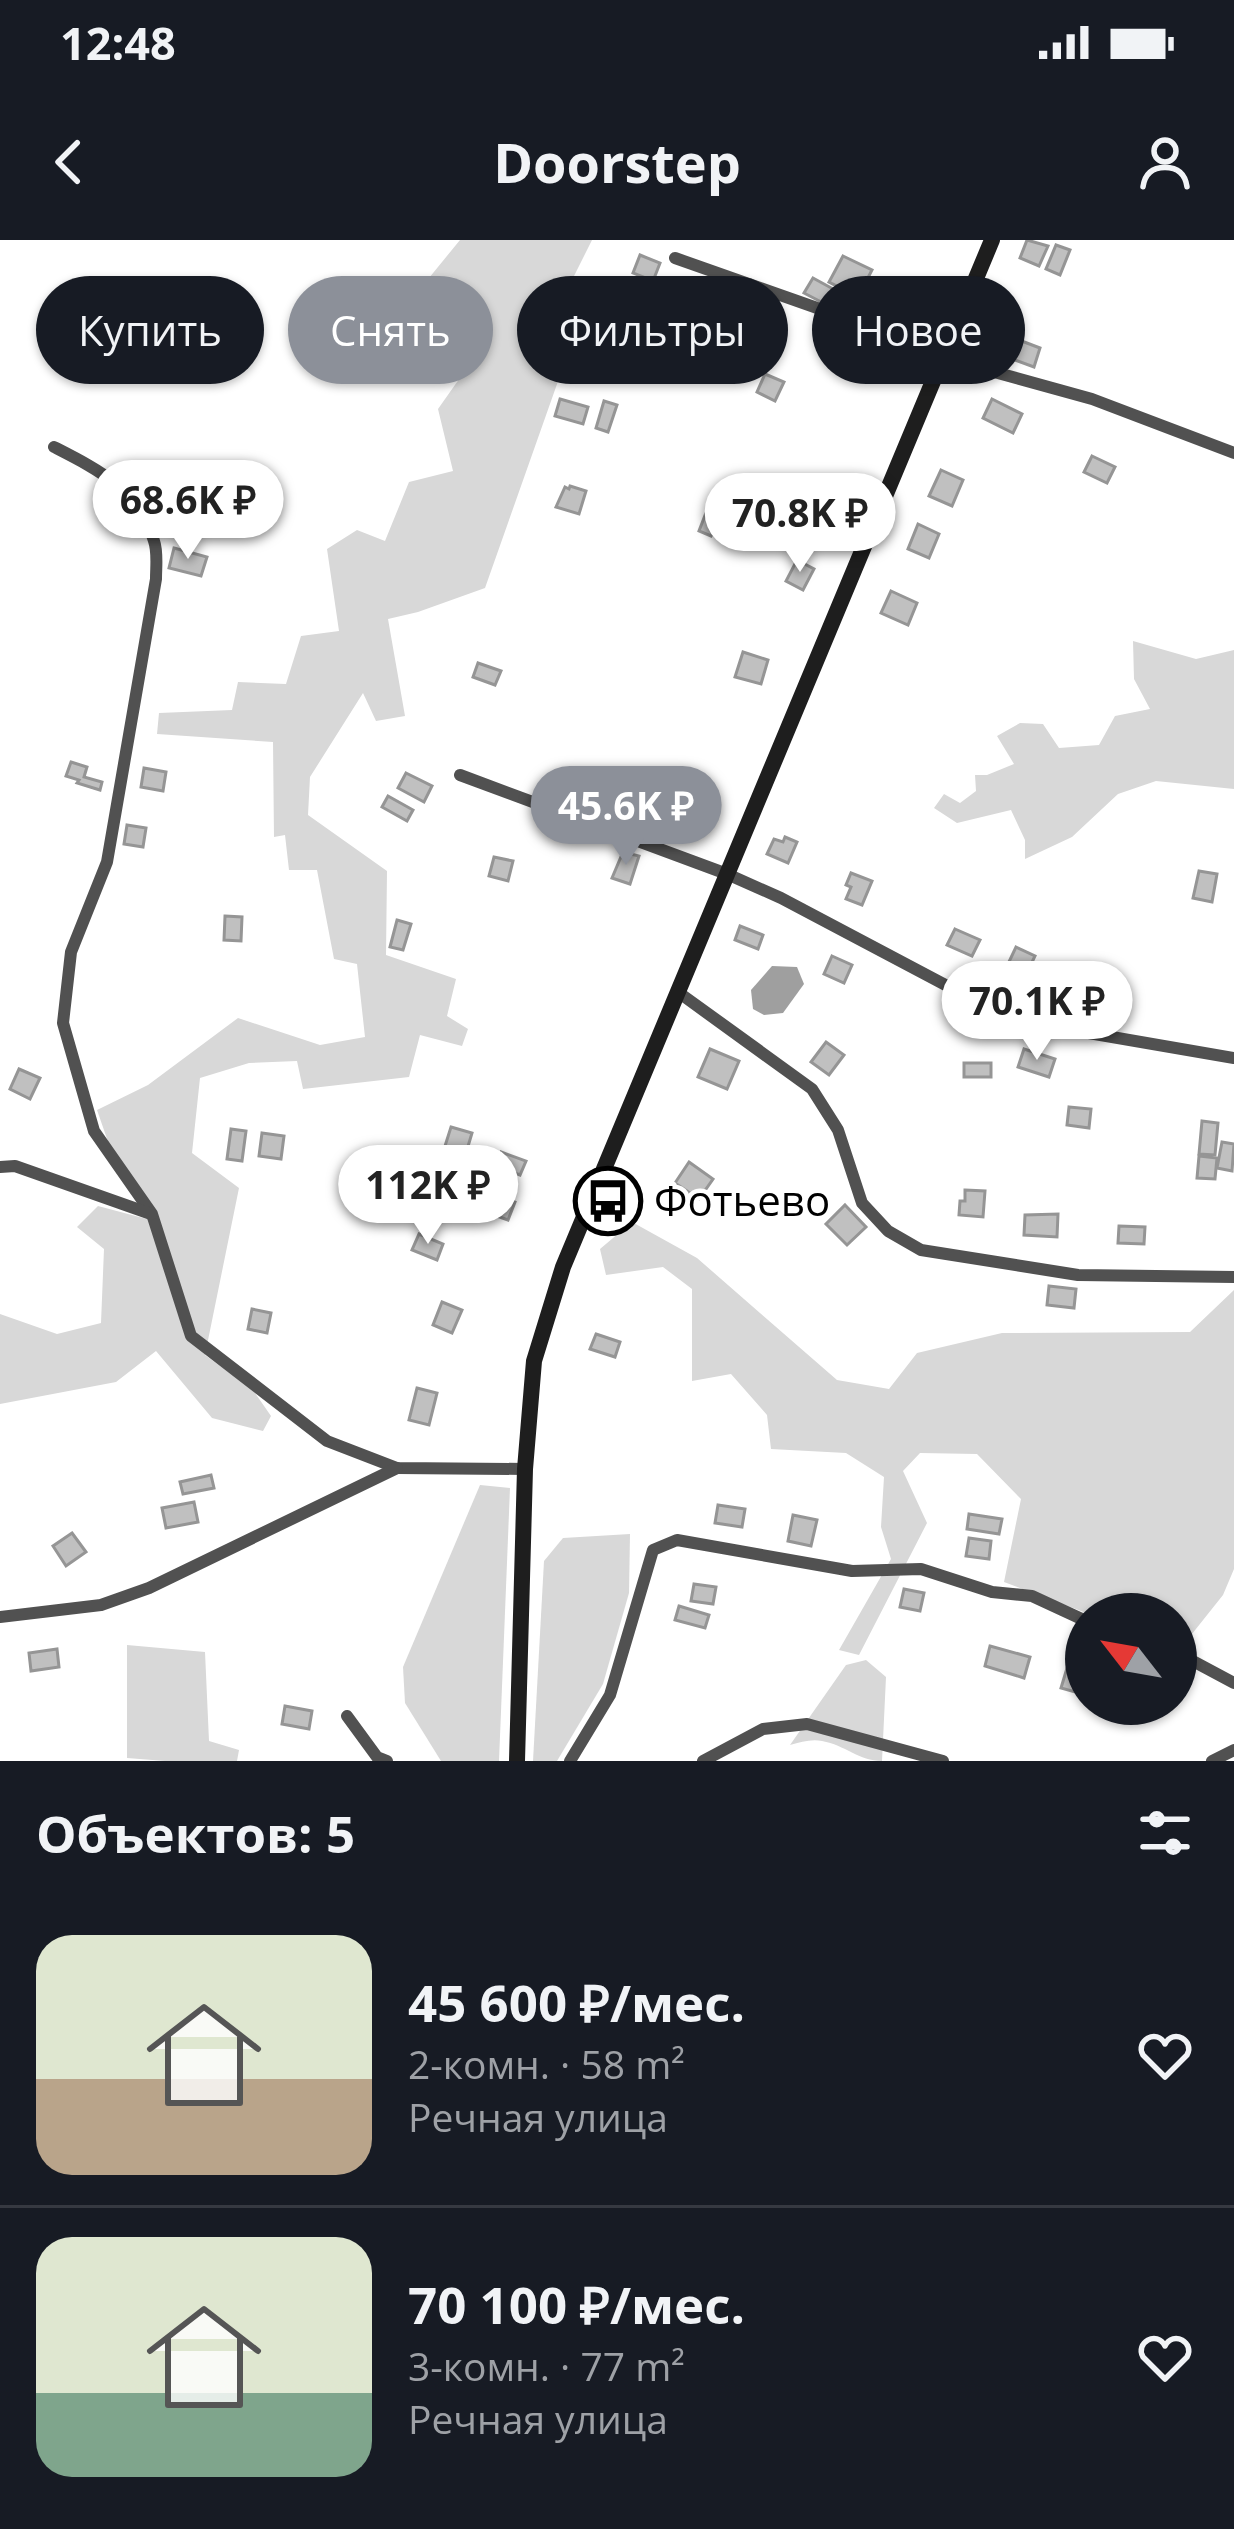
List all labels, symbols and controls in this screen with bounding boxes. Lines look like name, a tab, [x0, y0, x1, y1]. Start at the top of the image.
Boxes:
text: 12:48	[60, 12, 176, 73]
text: Doorstep	[493, 125, 741, 199]
icon: back	[36, 129, 102, 195]
icon: person	[1132, 129, 1198, 195]
chip: Купить	[36, 276, 264, 384]
chip: Снять	[288, 276, 493, 384]
chip: Фильтры	[517, 276, 788, 384]
chip: Новое	[812, 276, 1025, 384]
pin: 68.6K ₽	[77, 460, 299, 562]
text: 68.6K ₽	[120, 472, 256, 525]
pin: 70.8K ₽	[689, 473, 911, 575]
text: 70.8K ₽	[732, 485, 868, 538]
pin: 45.6K ₽	[515, 766, 737, 868]
text: 45.6K ₽	[558, 778, 694, 831]
pin: 70.1K ₽	[926, 961, 1148, 1063]
text: 70.1K ₽	[969, 973, 1105, 1026]
pin: 112K ₽	[330, 1145, 526, 1247]
text: 112K ₽	[365, 1157, 491, 1210]
bus stop icon: Фотьево	[573, 1166, 643, 1236]
place label: Фотьево	[654, 1171, 830, 1228]
north arrow	[1065, 1593, 1197, 1725]
map controls	[1065, 1593, 1197, 1725]
text: Объектов: 5	[36, 1798, 355, 1868]
icon: filters	[1132, 1800, 1198, 1866]
text: 45 600 ₽/мес.	[408, 1967, 745, 2037]
icon: home	[132, 1983, 276, 2127]
icon: heart	[1132, 2022, 1198, 2088]
text: 2-комн. · 58 m²	[408, 2037, 685, 2090]
text: Речная улица	[408, 2090, 668, 2143]
text: 70 100 ₽/мес.	[408, 2269, 745, 2339]
icon: home	[132, 2285, 276, 2429]
icon: heart	[1132, 2324, 1198, 2390]
text: 3-комн. · 77 m²	[408, 2339, 685, 2392]
text: Речная улица	[408, 2392, 668, 2445]

